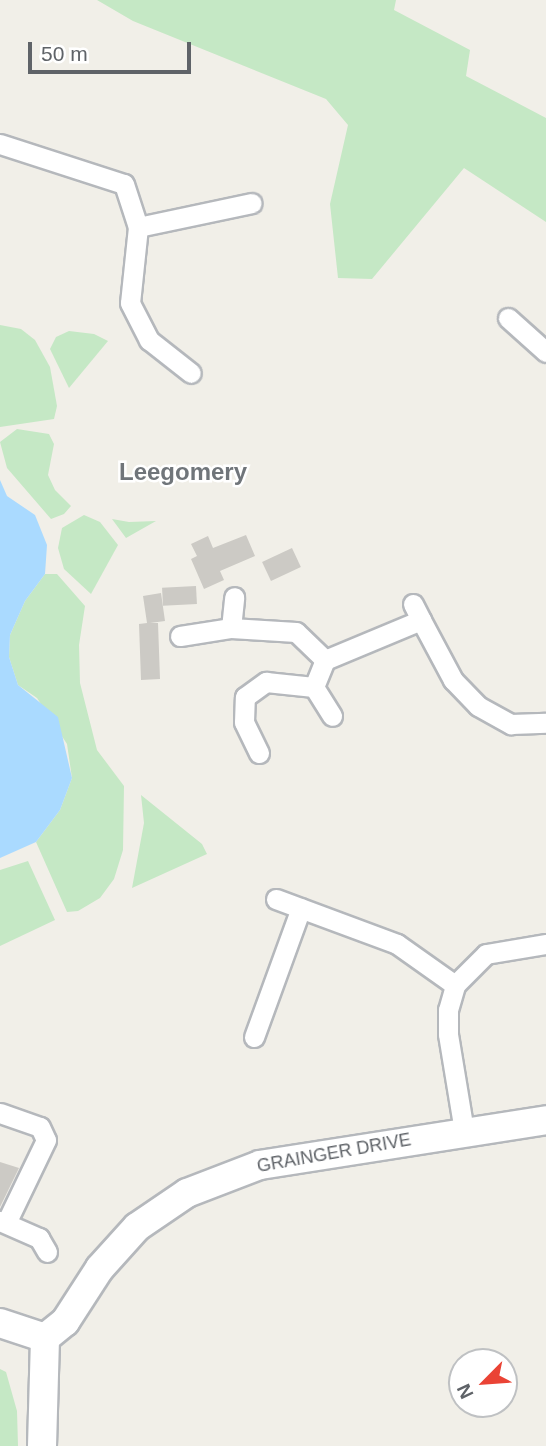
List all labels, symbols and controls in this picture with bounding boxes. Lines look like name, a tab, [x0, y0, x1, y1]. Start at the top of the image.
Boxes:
scale bar	[32, 28, 194, 72]
text: 50 m	[41, 42, 88, 65]
district label: Leegomery	[119, 458, 247, 486]
street label: GRAINGER DRIVE	[255, 1129, 413, 1177]
north arrow	[448, 1348, 518, 1418]
text: N	[453, 1381, 478, 1402]

